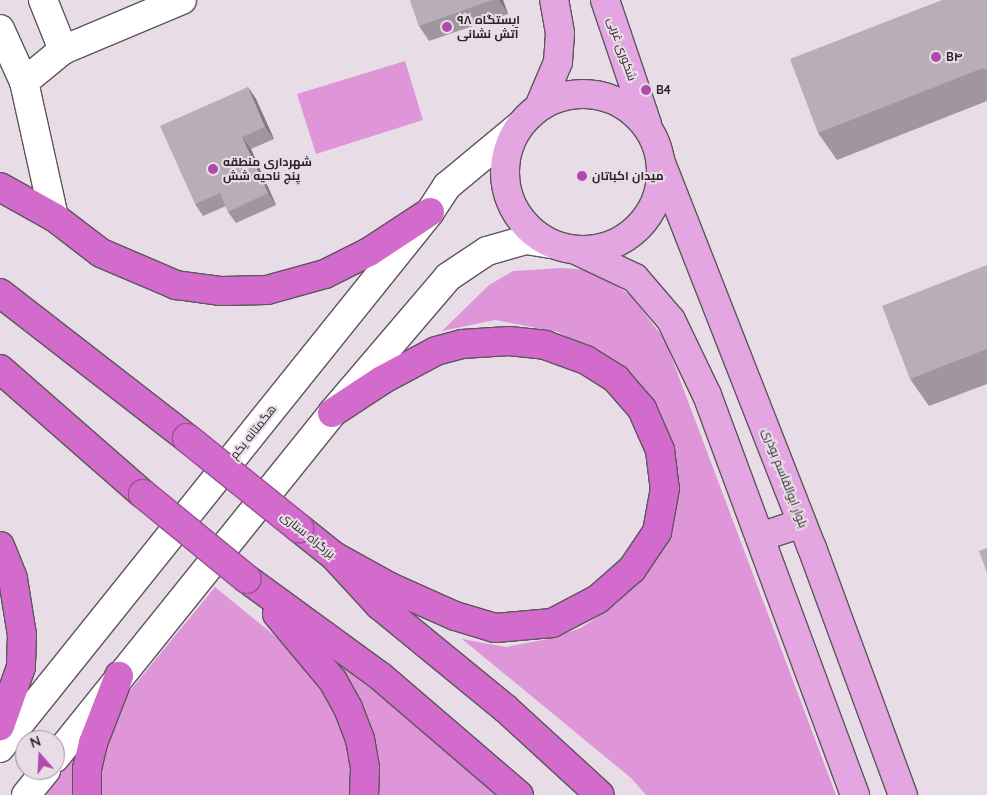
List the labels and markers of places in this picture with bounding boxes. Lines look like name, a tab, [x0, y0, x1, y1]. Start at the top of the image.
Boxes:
place label: ایستگاه ۹۸ آتش نشانی	[457, 13, 520, 41]
marker: ایستگاه ۹۸ آتش نشانی	[441, 21, 453, 33]
place label: B۴	[946, 50, 963, 64]
marker: B۴	[930, 51, 942, 63]
place label: B4	[656, 83, 671, 97]
marker: B4	[640, 84, 652, 96]
place label: شهرداری منطقه پنج ناحیه شش	[223, 155, 312, 183]
marker: شهرداری منطقه پنج ناحیه شش	[207, 163, 219, 175]
place label: میدان اکباتان	[592, 169, 664, 183]
marker: میدان اکباتان	[576, 170, 588, 182]

